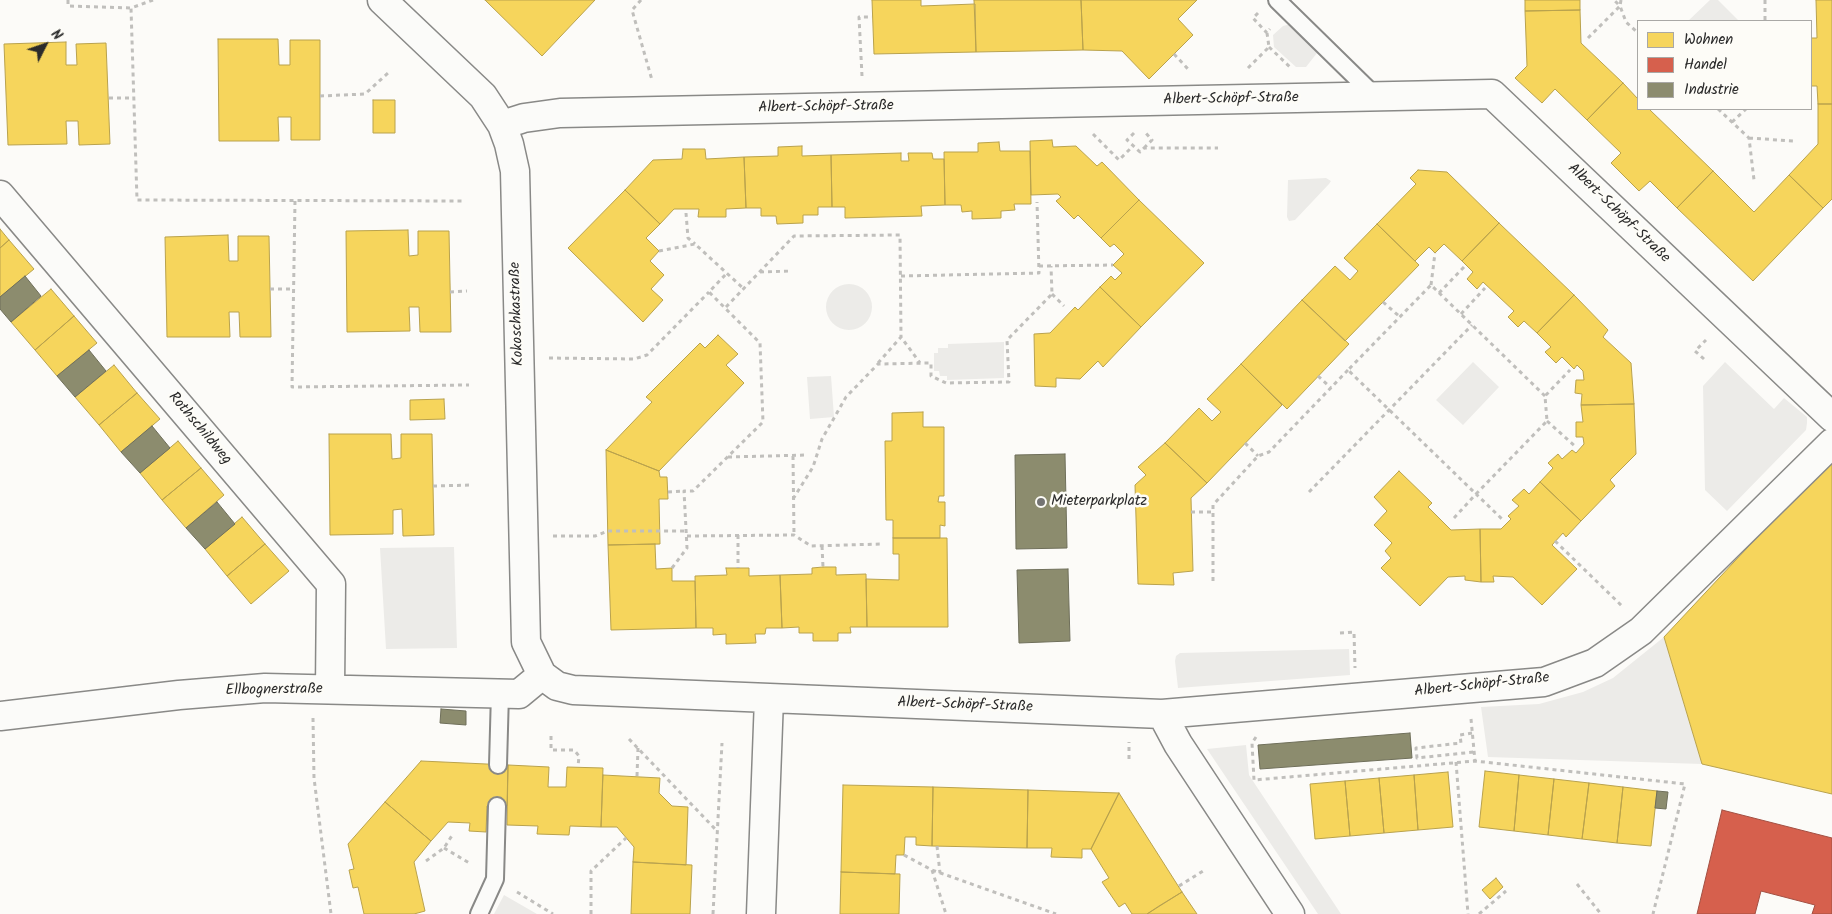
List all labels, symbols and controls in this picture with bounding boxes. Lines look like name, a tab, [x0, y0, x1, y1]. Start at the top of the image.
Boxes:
north arrow	[20, 20, 70, 70]
legend	[1637, 20, 1812, 110]
text: N	[45, 25, 68, 46]
text: Wohnen	[1684, 28, 1733, 52]
text: Handel	[1684, 53, 1727, 77]
text: Industrie	[1684, 78, 1739, 102]
street label: Albert-Schöpf-Straße	[1163, 90, 1299, 110]
street label: Albert-Schöpf-Straße	[758, 98, 894, 118]
street label: Albert-Schöpf-Straße	[1563, 160, 1673, 268]
street label: Kokoschkastraße	[507, 262, 529, 366]
street label: Rothschildweg	[163, 389, 235, 469]
place label: Mieterparkplatz	[1051, 493, 1147, 511]
marker: Mieterparkplatz	[1035, 496, 1047, 508]
street label: Albert-Schöpf-Straße	[1414, 670, 1550, 702]
street label: Ellbognerstraße	[225, 681, 323, 701]
street label: Albert-Schöpf-Straße	[897, 695, 1033, 717]

